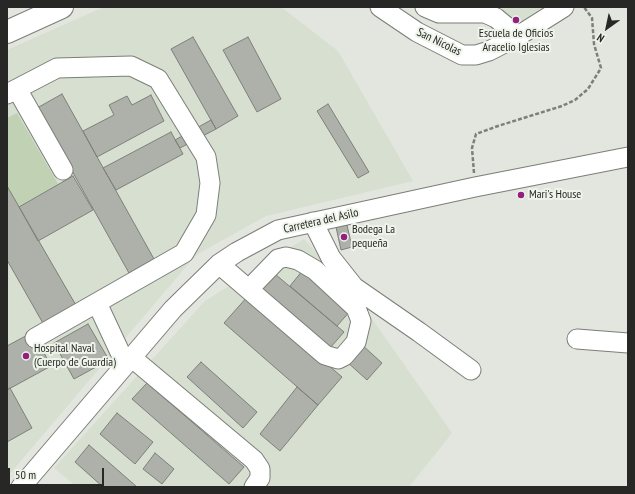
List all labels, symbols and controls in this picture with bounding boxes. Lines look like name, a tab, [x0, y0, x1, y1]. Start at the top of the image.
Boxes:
north arrow	[587, 8, 627, 48]
marker: Escuela de Oficios Aracelio Iglesias	[511, 15, 521, 25]
street label: San Nicolas	[414, 25, 464, 59]
place label: Escuela de Oficios Aracelio Iglesias	[479, 27, 553, 55]
text: N	[594, 31, 607, 46]
place label: Mari's House	[529, 188, 581, 202]
marker: Mari's House	[516, 190, 526, 200]
street label: Carretera del Asilo	[282, 205, 360, 237]
place label: Bodega La pequeña	[352, 223, 395, 251]
marker: Bodega La pequeña	[339, 232, 349, 242]
place label: Hospital Naval (Cuerpo de Guardia)	[34, 342, 116, 370]
marker: Hospital Naval (Cuerpo de Guardia)	[21, 351, 31, 361]
scale bar	[10, 460, 106, 486]
text: 50 m	[15, 467, 36, 482]

